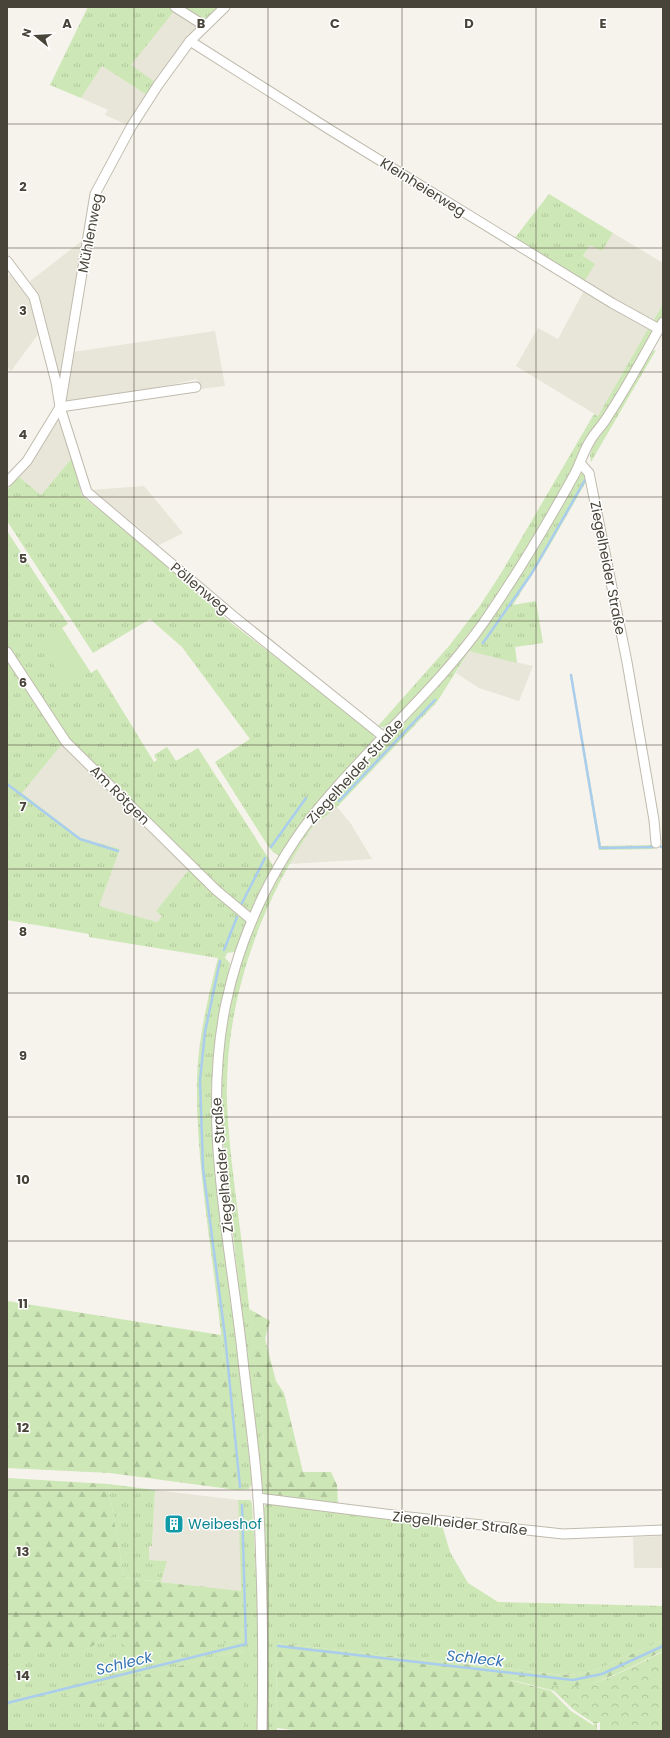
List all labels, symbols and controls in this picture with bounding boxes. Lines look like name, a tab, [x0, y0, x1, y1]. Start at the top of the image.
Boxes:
text: A	[62, 14, 72, 33]
text: B	[197, 14, 206, 33]
text: C	[330, 14, 340, 33]
text: D	[464, 14, 474, 33]
text: E	[599, 14, 607, 33]
north arrow	[16, 16, 56, 56]
text: N	[18, 26, 35, 39]
street label: Kleinheierweg	[376, 153, 470, 221]
text: 2	[19, 177, 27, 196]
street label: Mühlenweg	[72, 191, 108, 275]
text: 3	[19, 301, 27, 320]
text: 4	[19, 425, 28, 444]
street label: Ziegelheider Straße	[585, 499, 631, 637]
text: 5	[19, 549, 27, 568]
street label: Pöllenweg	[166, 557, 234, 619]
text: 6	[19, 673, 27, 692]
street label: Ziegelheider Straße	[302, 714, 408, 828]
street label: Am Rötgen	[86, 761, 154, 829]
text: 7	[20, 797, 27, 816]
text: 8	[19, 922, 27, 941]
text: 9	[19, 1046, 27, 1065]
street label: Ziegelheider Straße	[206, 1096, 238, 1233]
text: 10	[16, 1170, 30, 1189]
text: 11	[18, 1294, 28, 1313]
text: 12	[17, 1418, 30, 1437]
street label: Ziegelheider Straße	[391, 1506, 529, 1540]
building icon: Weibeshof	[163, 1513, 185, 1535]
place label: Weibeshof	[188, 1514, 262, 1534]
text: 13	[17, 1542, 30, 1561]
water label: Schleck	[445, 1645, 506, 1672]
water label: Schleck	[94, 1646, 156, 1680]
text: 14	[16, 1666, 30, 1685]

